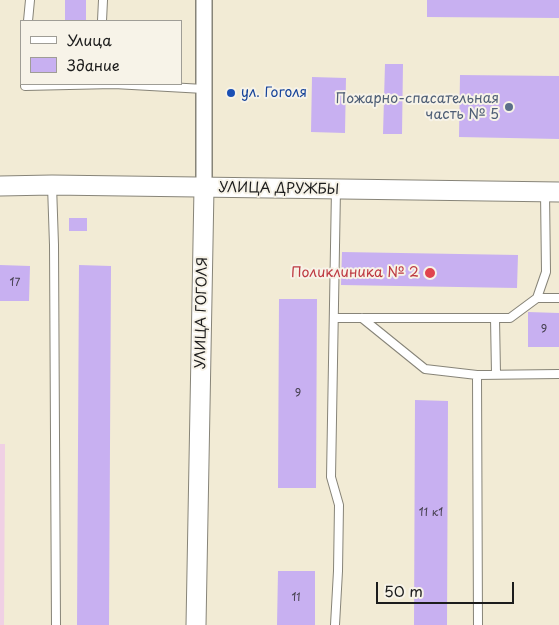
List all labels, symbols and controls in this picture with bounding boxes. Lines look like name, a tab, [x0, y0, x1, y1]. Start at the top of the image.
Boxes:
legend	[20, 20, 182, 85]
text: Улица	[67, 28, 112, 51]
text: Здание	[67, 53, 120, 76]
place label: ул. Гоголя	[241, 85, 307, 101]
marker: ул. Гоголя	[225, 87, 237, 99]
place label: Пожарно-спасательная часть № 5	[336, 91, 499, 124]
marker: Пожарно-спасательная часть № 5	[503, 101, 515, 113]
street label: УЛИЦА ДРУЖБЫ	[218, 180, 340, 198]
street label: УЛИЦА ГОГОЛЯ	[193, 257, 211, 369]
place label: Поликлиника № 2	[291, 265, 419, 281]
marker: Поликлиника № 2	[423, 266, 437, 280]
house number: 17	[10, 276, 20, 290]
house number: 9	[541, 323, 547, 337]
house number: 9	[295, 387, 301, 401]
house number: 11 к1	[419, 506, 443, 520]
scale bar	[379, 572, 516, 604]
text: 50 m	[384, 579, 423, 602]
house number: 11	[291, 591, 301, 605]

